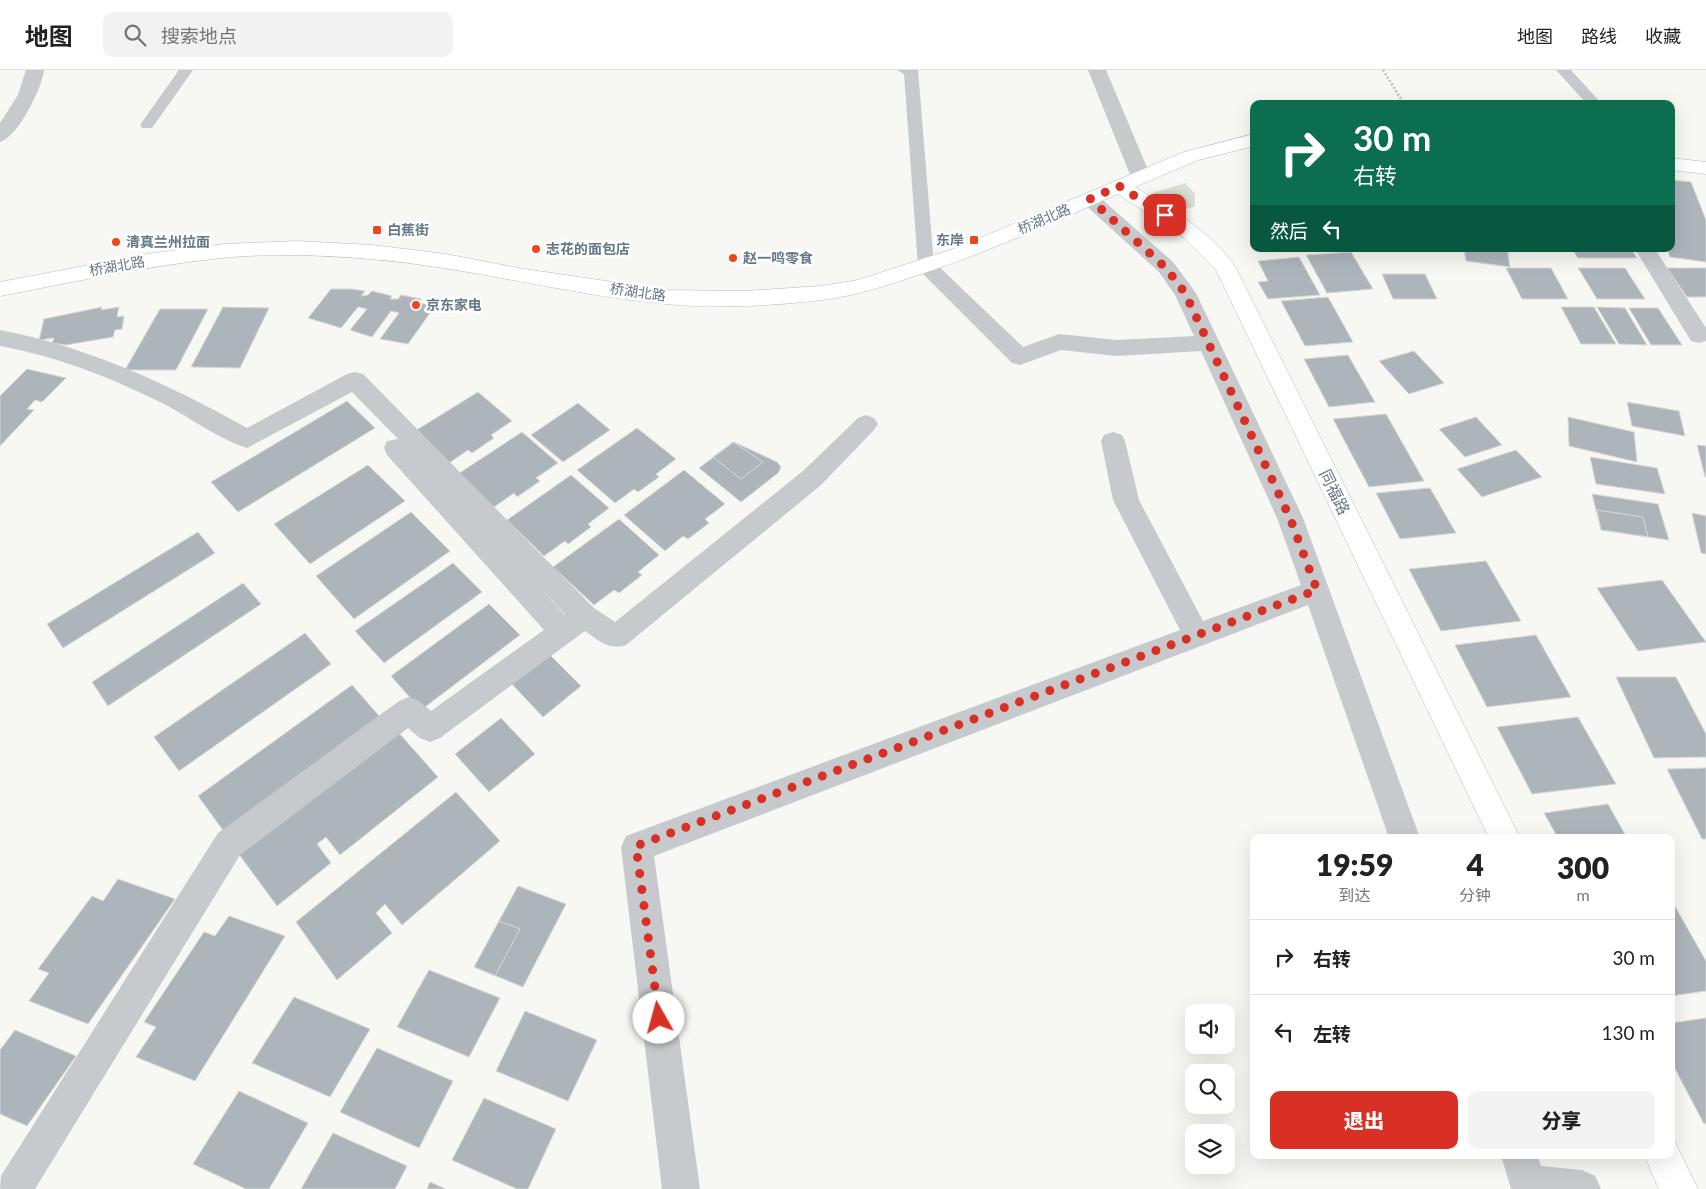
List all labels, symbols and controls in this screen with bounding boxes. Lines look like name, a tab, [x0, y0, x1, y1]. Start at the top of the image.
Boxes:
search box	[103, 12, 453, 57]
text: 地图	[25, 21, 73, 50]
icon: search	[121, 21, 149, 49]
text: 搜索地点	[161, 24, 237, 47]
text: 地图	[1517, 25, 1553, 47]
text: 路线	[1581, 25, 1617, 47]
text: 收藏	[1645, 25, 1681, 47]
text: 30 m	[1353, 116, 1431, 158]
icon: right	[1270, 120, 1335, 185]
text: 右转	[1353, 162, 1397, 189]
pin	[1144, 194, 1186, 236]
street label: 桥湖北路	[1015, 200, 1073, 237]
icon: arrive	[1151, 201, 1179, 229]
icon: left	[1318, 215, 1346, 243]
text: 然后	[1270, 219, 1308, 242]
place label: 白蕉街	[387, 221, 429, 238]
marker: 白蕉街	[371, 224, 383, 236]
place label: 东岸	[936, 231, 964, 248]
place label: 清真兰州拉面	[126, 233, 210, 250]
marker: 东岸	[968, 234, 980, 246]
marker: 清真兰州拉面	[110, 236, 122, 248]
place label: 志花的面包店	[546, 240, 630, 257]
marker: 志花的面包店	[530, 243, 542, 255]
place label: 赵一鸣零食	[743, 249, 813, 266]
street label: 桥湖北路	[88, 252, 146, 279]
marker: 赵一鸣零食	[727, 252, 739, 264]
street label: 桥湖北路	[609, 279, 667, 304]
place label: 京东家电	[426, 296, 482, 313]
marker: 京东家电	[410, 299, 422, 311]
street label: 同福路	[1316, 466, 1355, 518]
text: 19:59	[1316, 846, 1393, 882]
text: 4	[1466, 846, 1484, 882]
text: 300	[1557, 849, 1609, 885]
text: 到达	[1339, 885, 1371, 904]
text: 分钟	[1459, 885, 1491, 904]
text: m	[1576, 885, 1590, 904]
icon: right	[1270, 943, 1298, 971]
text: 30 m	[1612, 946, 1655, 969]
text: 右转	[1313, 947, 1351, 970]
position arrow	[632, 991, 684, 1043]
map controls	[1185, 1004, 1235, 1174]
button: sound	[1185, 1004, 1235, 1054]
icon: left	[1270, 1018, 1298, 1046]
text: 130 m	[1601, 1021, 1655, 1044]
text: 左转	[1313, 1022, 1351, 1045]
button: search	[1185, 1064, 1235, 1114]
button: 退出	[1270, 1091, 1458, 1149]
button: 分享	[1468, 1091, 1655, 1149]
button: layers	[1185, 1124, 1235, 1174]

